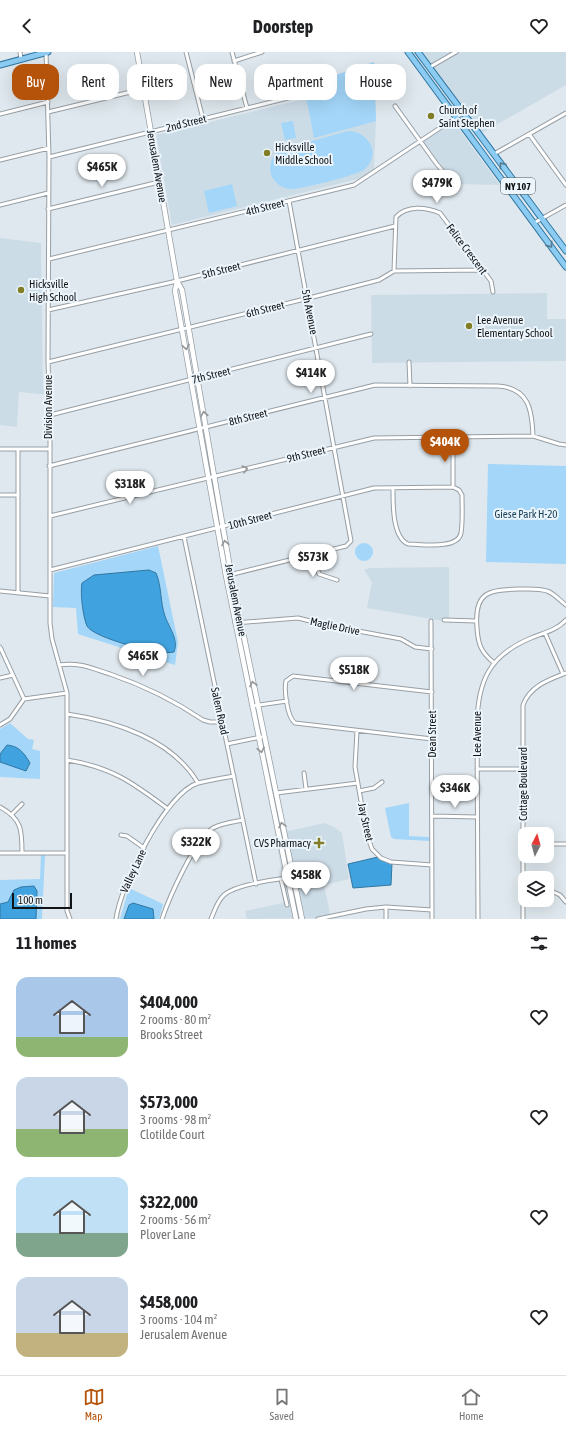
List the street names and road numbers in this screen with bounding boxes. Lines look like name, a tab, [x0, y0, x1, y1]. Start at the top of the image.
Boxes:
street label: 2nd Street	[164, 112, 208, 134]
street label: Jerusalem Avenue	[145, 129, 169, 203]
road number: NY 107	[501, 178, 535, 194]
street label: 4th Street	[244, 196, 286, 218]
street label: Felice Crescent	[444, 221, 490, 277]
street label: 5th Street	[200, 259, 242, 281]
street label: 5th Avenue	[300, 288, 320, 336]
street label: 6th Street	[244, 298, 286, 320]
street label: 7th Street	[190, 364, 232, 386]
street label: Division Avenue	[42, 375, 54, 439]
street label: 8th Street	[227, 406, 269, 428]
street label: 9th Street	[285, 443, 327, 465]
street label: 10th Street	[227, 508, 273, 532]
street label: Jerusalem Avenue	[223, 563, 249, 637]
street label: Maglie Drive	[309, 615, 361, 637]
street label: Salem Road	[209, 686, 231, 736]
street label: Dean Street	[426, 710, 438, 758]
street label: Lee Avenue	[471, 711, 483, 757]
street label: Cottage Boulevard	[517, 747, 529, 821]
street label: Jay Street	[356, 802, 376, 842]
street label: Valley Lane	[118, 847, 148, 895]

